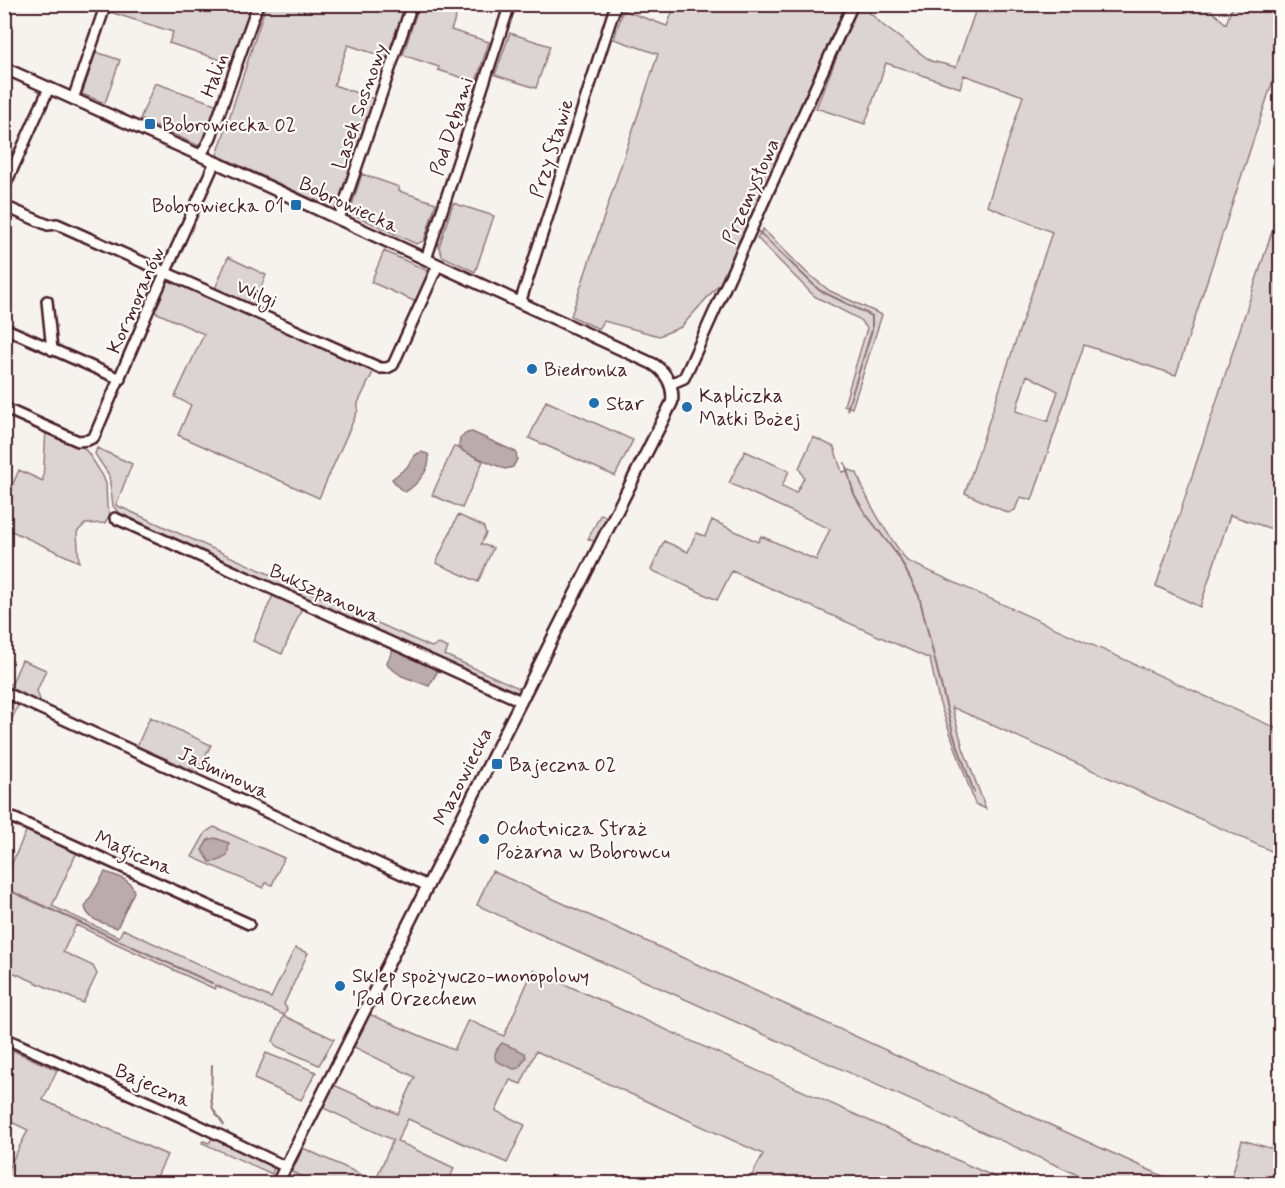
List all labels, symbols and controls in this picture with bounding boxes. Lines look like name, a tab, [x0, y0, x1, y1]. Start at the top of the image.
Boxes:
street label: Lasek Sosnowy	[326, 40, 395, 173]
street label: Halin	[195, 50, 236, 101]
street label: Pod Dębami	[424, 74, 481, 179]
street label: Przy Stawie	[524, 95, 581, 201]
place label: Bobrowiecka 02	[162, 112, 296, 139]
marker: Bobrowiecka 02	[143, 117, 157, 131]
street label: Przemysłowa	[716, 134, 787, 249]
street label: Bobrowiecka	[294, 171, 403, 241]
place label: Bobrowiecka 01	[152, 193, 284, 220]
marker: Bobrowiecka 01	[289, 198, 303, 212]
street label: Kormoranów	[101, 243, 172, 358]
street label: Wilgi	[231, 273, 281, 316]
place label: Biedronka	[544, 357, 628, 384]
marker: Biedronka	[525, 362, 539, 376]
place label: Kapliczka Matki Bożej	[699, 383, 800, 433]
place label: Star	[606, 391, 644, 418]
marker: Star	[587, 396, 601, 410]
marker: Kapliczka Matki Bożej	[680, 400, 694, 414]
street label: Bukszpanowa	[265, 558, 385, 631]
street label: Mazowiecka	[427, 723, 499, 830]
street label: Jaśminowa	[173, 740, 274, 807]
place label: Bajeczna 02	[509, 752, 616, 779]
marker: Bajeczna 02	[490, 757, 504, 771]
place label: Ochotnicza Straż Pożarna w Bobrowcu	[496, 816, 670, 866]
street label: Magiczna	[90, 824, 177, 885]
marker: Ochotnicza Straż Pożarna w Bobrowcu	[477, 832, 491, 846]
place label: Sklep spożywczo-monopolowy 'Pod Orzechem	[352, 963, 589, 1013]
marker: Sklep spożywczo-monopolowy 'Pod Orzechem	[333, 979, 347, 993]
street label: Bajeczna	[110, 1058, 195, 1115]

